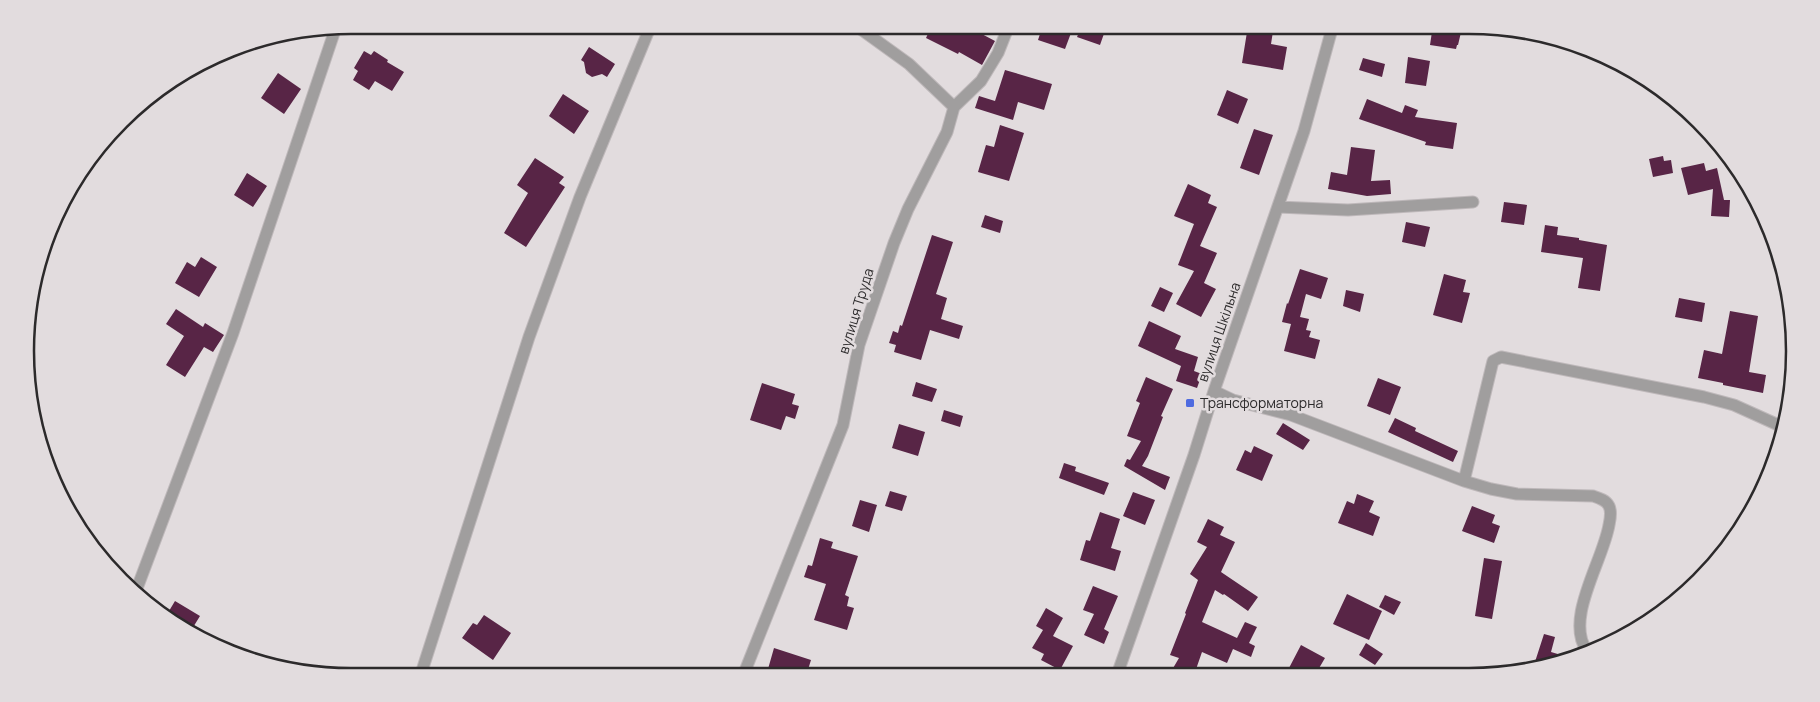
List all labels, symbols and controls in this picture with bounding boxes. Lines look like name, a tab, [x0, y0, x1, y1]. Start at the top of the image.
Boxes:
street label: вулиця Труда	[833, 266, 878, 356]
street label: вулиця Шкільна	[1193, 280, 1244, 384]
place label: Трансформаторна	[1200, 393, 1323, 412]
marker: Трансформаторна	[1184, 397, 1196, 409]

